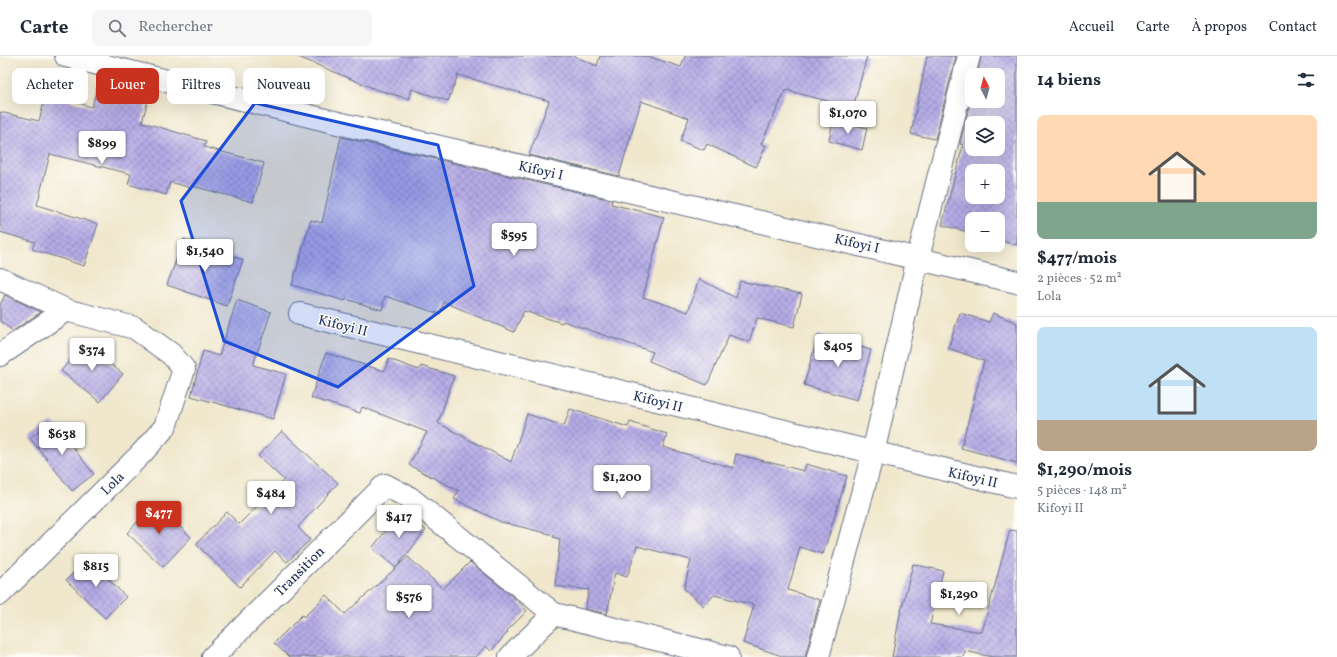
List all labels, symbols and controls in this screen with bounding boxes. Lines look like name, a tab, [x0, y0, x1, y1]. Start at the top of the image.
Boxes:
search box	[92, 10, 372, 46]
text: Carte	[20, 15, 68, 41]
icon: search	[106, 17, 128, 39]
text: Rechercher	[138, 17, 213, 38]
text: Accueil	[1069, 18, 1114, 37]
text: Carte	[1136, 18, 1170, 37]
text: À propos	[1192, 18, 1247, 37]
text: Contact	[1269, 18, 1317, 37]
chip: Acheter	[12, 68, 88, 104]
chip: Louer	[96, 68, 159, 104]
chip: Filtres	[167, 68, 235, 104]
chip: Nouveau	[243, 68, 325, 104]
north arrow	[965, 68, 1005, 108]
map controls	[965, 68, 1005, 252]
text: 14 biens	[1037, 69, 1101, 92]
icon: filters	[1295, 69, 1317, 91]
pin: $1,070	[815, 101, 881, 135]
text: $1,070	[829, 105, 867, 123]
button: layers	[965, 116, 1005, 156]
pin: $899	[78, 131, 126, 165]
text: $899	[88, 135, 116, 153]
icon: home	[1141, 141, 1213, 213]
street label: Kifoyi I	[516, 157, 565, 186]
button: +	[965, 164, 1005, 204]
button: −	[965, 212, 1005, 252]
pin: $595	[490, 223, 538, 257]
text: $595	[501, 227, 527, 245]
street label: Kifoyi I	[832, 230, 881, 259]
pin: $1,540	[172, 239, 238, 273]
text: $1,540	[186, 243, 224, 261]
text: $477/mois	[1037, 247, 1117, 270]
text: 2 pièces · 52 m²	[1037, 270, 1122, 288]
text: Lola	[1037, 288, 1061, 306]
street label: Kifoyi II	[316, 311, 369, 342]
pin: $405	[814, 334, 862, 368]
pin: $374	[68, 338, 116, 372]
text: $405	[823, 338, 853, 356]
text: $374	[79, 342, 105, 360]
icon: home	[1141, 353, 1213, 425]
street label: Kifoyi II	[631, 387, 684, 418]
pin: $638	[38, 422, 86, 456]
text: $638	[48, 426, 76, 444]
text: $1,290/mois	[1037, 459, 1132, 482]
street label: Kifoyi II	[946, 464, 999, 493]
pin: $1,200	[589, 465, 655, 499]
street label: Lola	[97, 468, 129, 500]
text: $1,200	[602, 469, 642, 487]
pin: $484	[247, 481, 295, 515]
text: 5 pièces · 148 m²	[1037, 482, 1127, 500]
text: $484	[256, 485, 286, 503]
text: Kifoyi II	[1037, 500, 1084, 518]
pin: $477	[135, 501, 183, 535]
text: $477	[145, 505, 173, 523]
pin: $417	[375, 505, 423, 539]
text: $417	[386, 509, 412, 527]
street label: Transition	[271, 543, 329, 601]
pin: $815	[72, 554, 120, 588]
text: $815	[83, 558, 109, 576]
pin: $1,290	[926, 582, 992, 616]
pin: $576	[385, 585, 433, 619]
text: $1,290	[940, 586, 978, 604]
text: $576	[396, 589, 422, 607]

